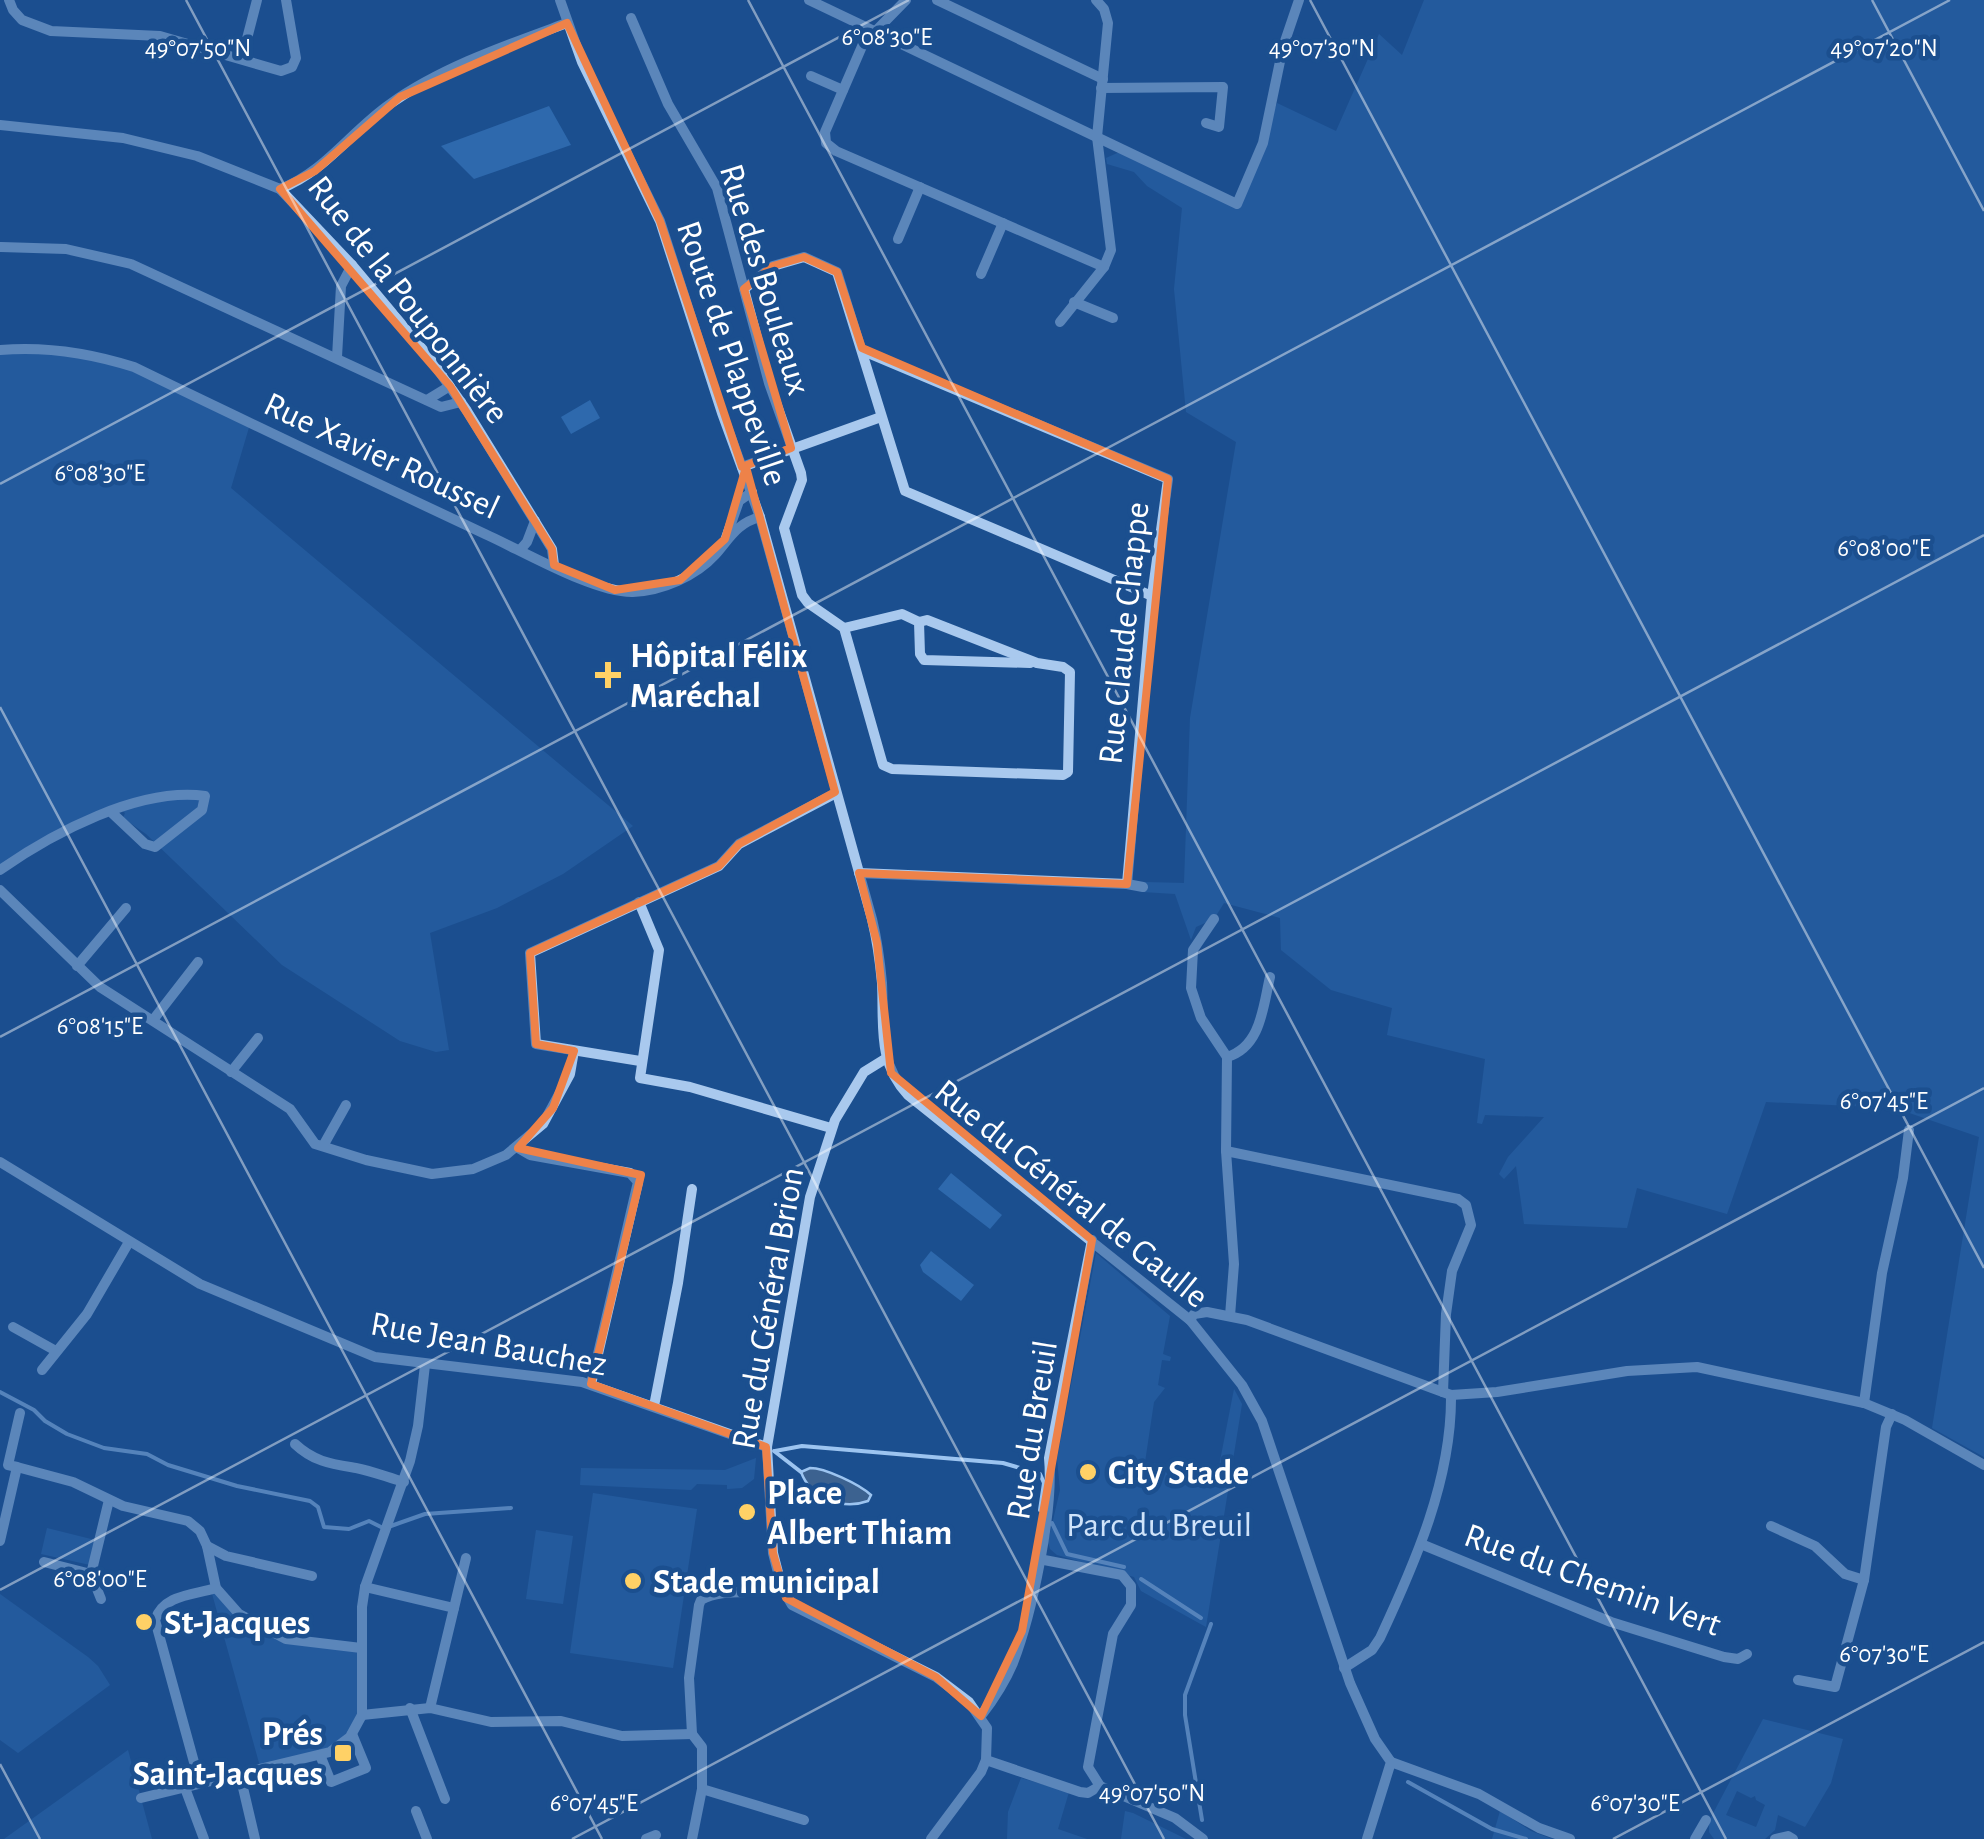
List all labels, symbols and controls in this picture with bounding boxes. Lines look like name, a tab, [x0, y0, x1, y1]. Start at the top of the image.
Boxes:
text: 6°08'30"E	[842, 25, 932, 50]
text: 49°07'50"N	[145, 36, 251, 61]
text: 49°07'30"N	[1269, 36, 1375, 61]
text: 49°07'20"N	[1830, 36, 1938, 61]
street label: Rue des Bouleaux	[713, 160, 816, 399]
street label: Rue de la Pouponnière	[301, 170, 515, 430]
street label: Route de Plappeville	[670, 217, 793, 490]
street label: Rue Xavier Roussel	[258, 387, 504, 526]
text: 6°08'30"E	[55, 461, 145, 486]
street label: Rue Claude Chappe	[1093, 500, 1156, 766]
text: 6°08'00"E	[1837, 536, 1931, 561]
place label: Hôpital Félix Maréchal	[630, 639, 807, 714]
marker: Hôpital Félix Maréchal	[595, 662, 621, 688]
text: 6°08'15"E	[57, 1014, 143, 1039]
street label: Rue du Général de Gaulle	[928, 1073, 1214, 1315]
text: 6°07'45"E	[1840, 1089, 1928, 1114]
street label: Rue du Général Brion	[726, 1165, 810, 1452]
street label: Rue Jean Bauchez	[368, 1306, 610, 1382]
street label: Rue du Breuil	[1001, 1338, 1064, 1522]
place label: City Stade	[1108, 1456, 1249, 1491]
marker: City Stade	[1077, 1461, 1099, 1483]
place label: Place Albert Thiam	[767, 1476, 952, 1551]
marker: Place Albert Thiam	[736, 1501, 758, 1523]
park label: Parc du Breuil	[1066, 1508, 1252, 1543]
street label: Rue du Chemin Vert	[1460, 1518, 1725, 1643]
place label: Stade municipal	[653, 1565, 880, 1600]
text: 6°08'00"E	[53, 1567, 147, 1592]
marker: Stade municipal	[622, 1570, 644, 1592]
place label: St-Jacques	[164, 1606, 310, 1641]
marker: St-Jacques	[133, 1611, 155, 1633]
text: 6°07'30"E	[1839, 1642, 1929, 1667]
place label: Prés Saint-Jacques	[133, 1717, 323, 1792]
marker: Prés Saint-Jacques	[332, 1742, 354, 1764]
text: 49°07'50"N	[1099, 1781, 1205, 1806]
text: 6°07'45"E	[550, 1791, 638, 1816]
text: 6°07'30"E	[1590, 1791, 1680, 1816]

